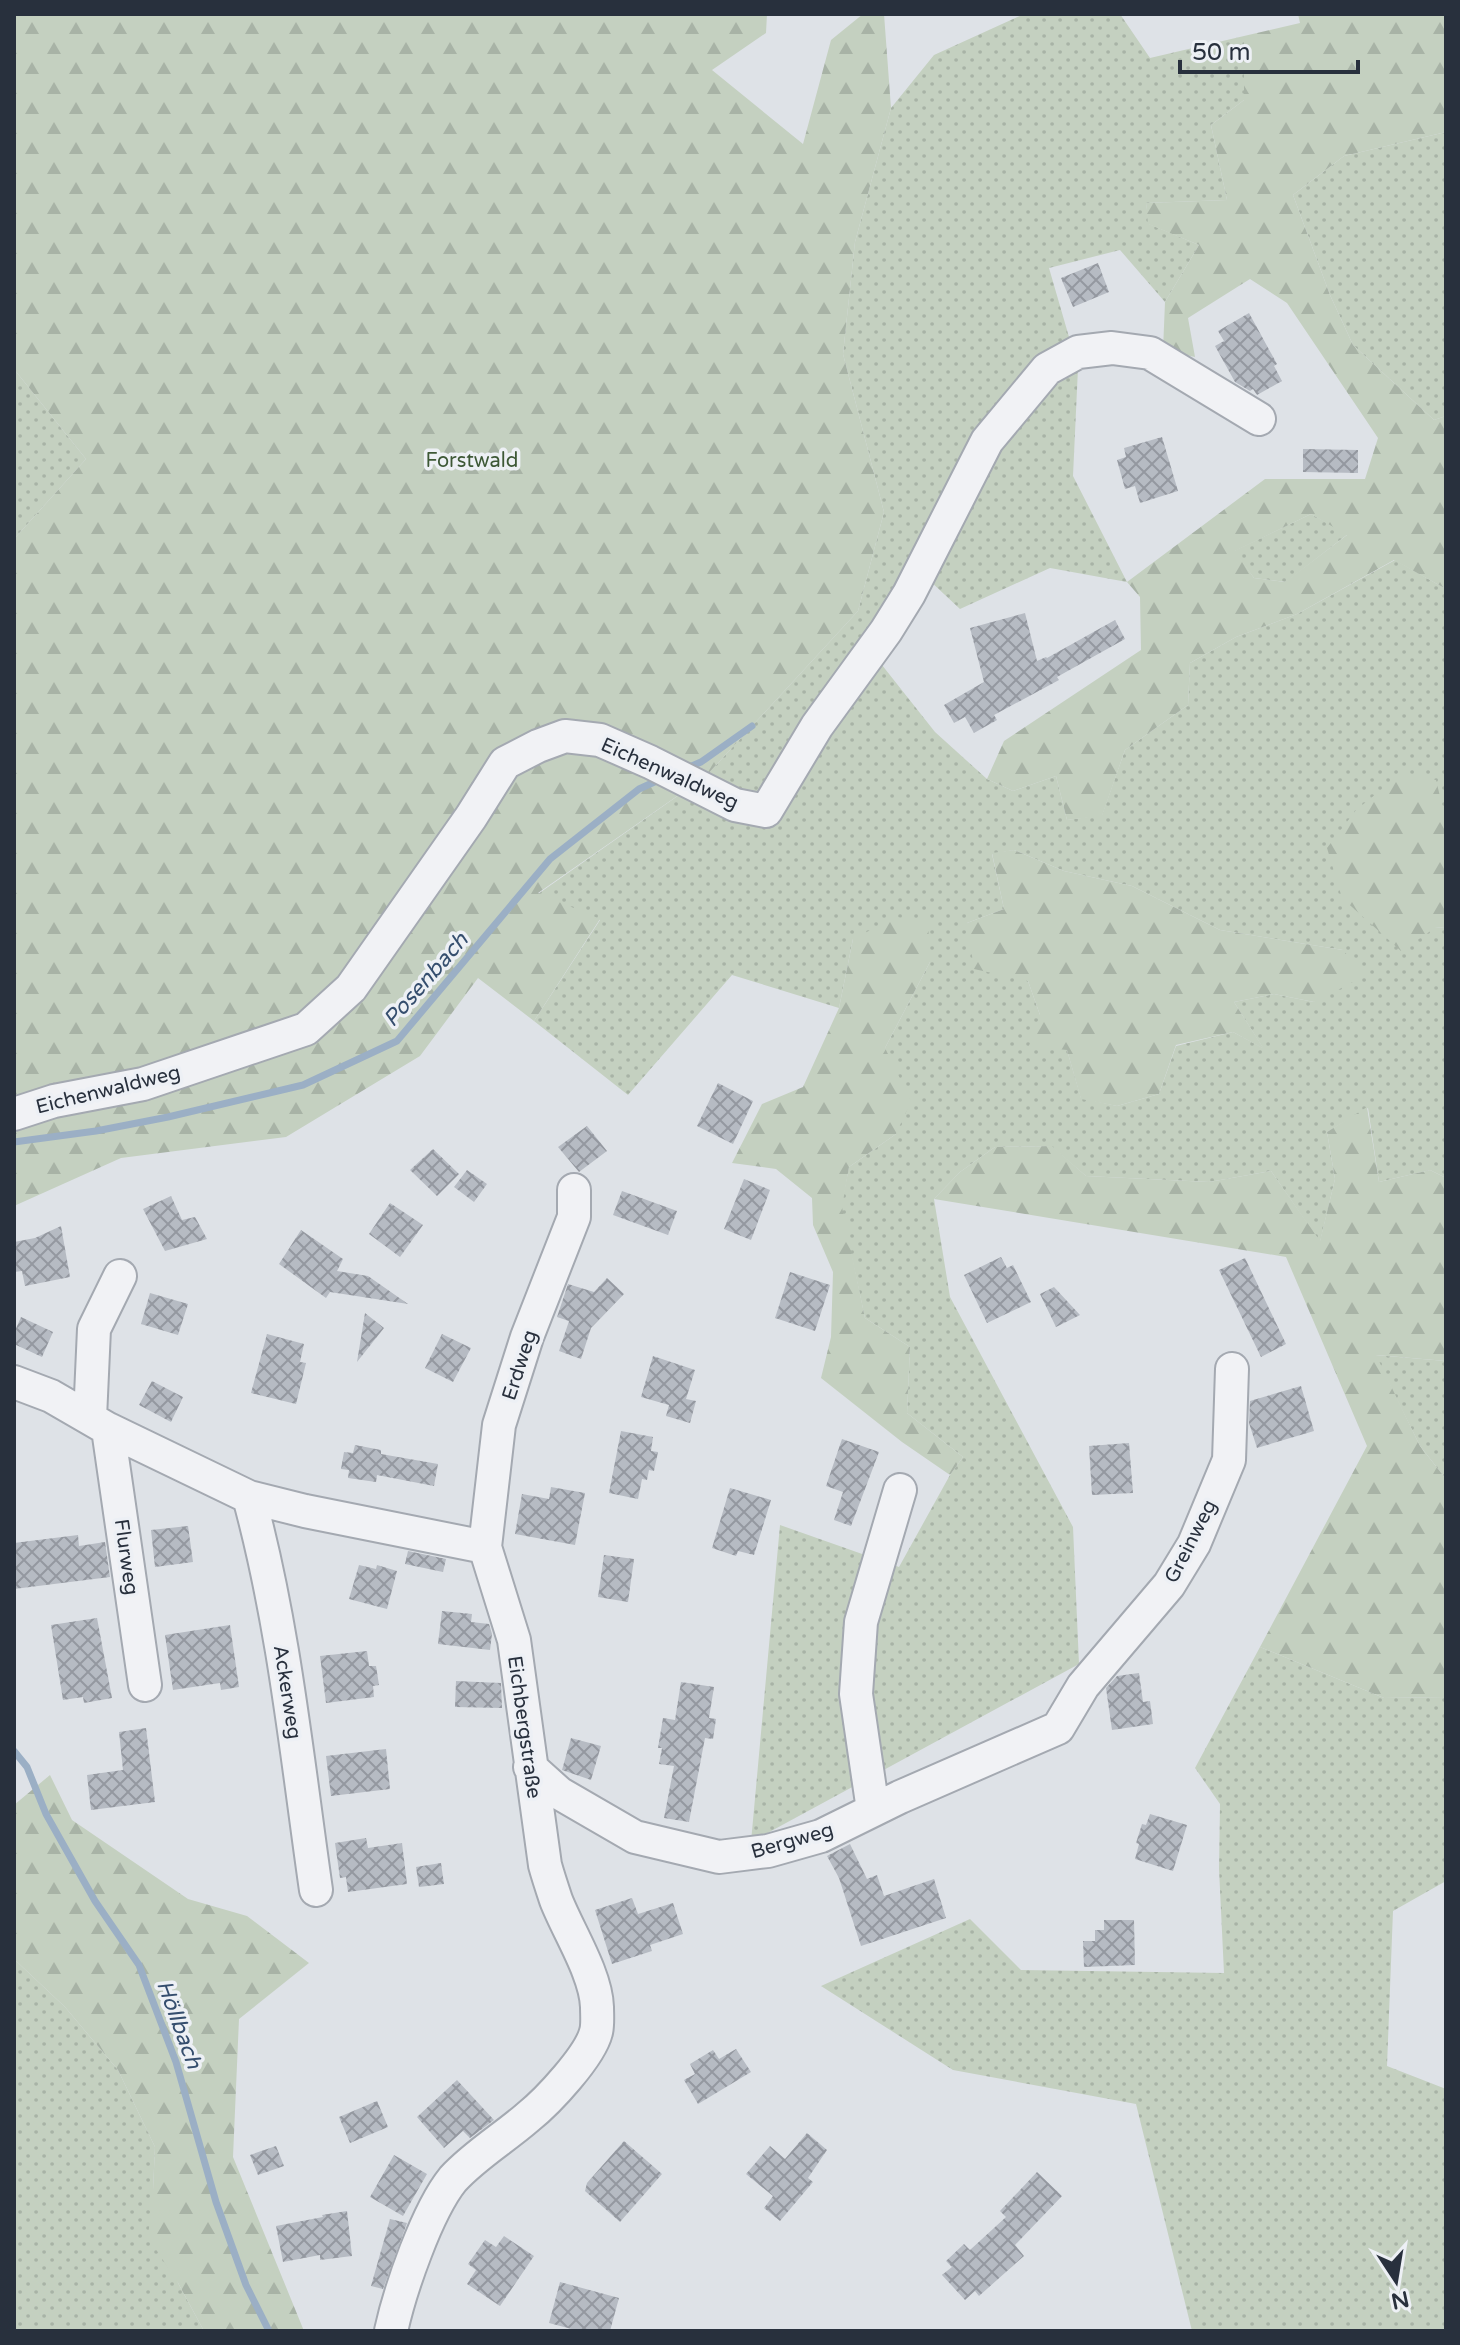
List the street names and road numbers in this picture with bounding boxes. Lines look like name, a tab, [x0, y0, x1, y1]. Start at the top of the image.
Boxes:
street label: Eichenwaldweg	[597, 733, 742, 815]
street label: Eichenwaldweg	[33, 1060, 183, 1120]
street label: Erdweg	[497, 1327, 543, 1403]
street label: Greinweg	[1160, 1496, 1222, 1587]
street label: Flurweg	[109, 1518, 143, 1597]
street label: Ackerweg	[268, 1644, 306, 1741]
street label: Eichbergstraße	[502, 1654, 546, 1800]
street label: Bergweg	[748, 1818, 836, 1864]

